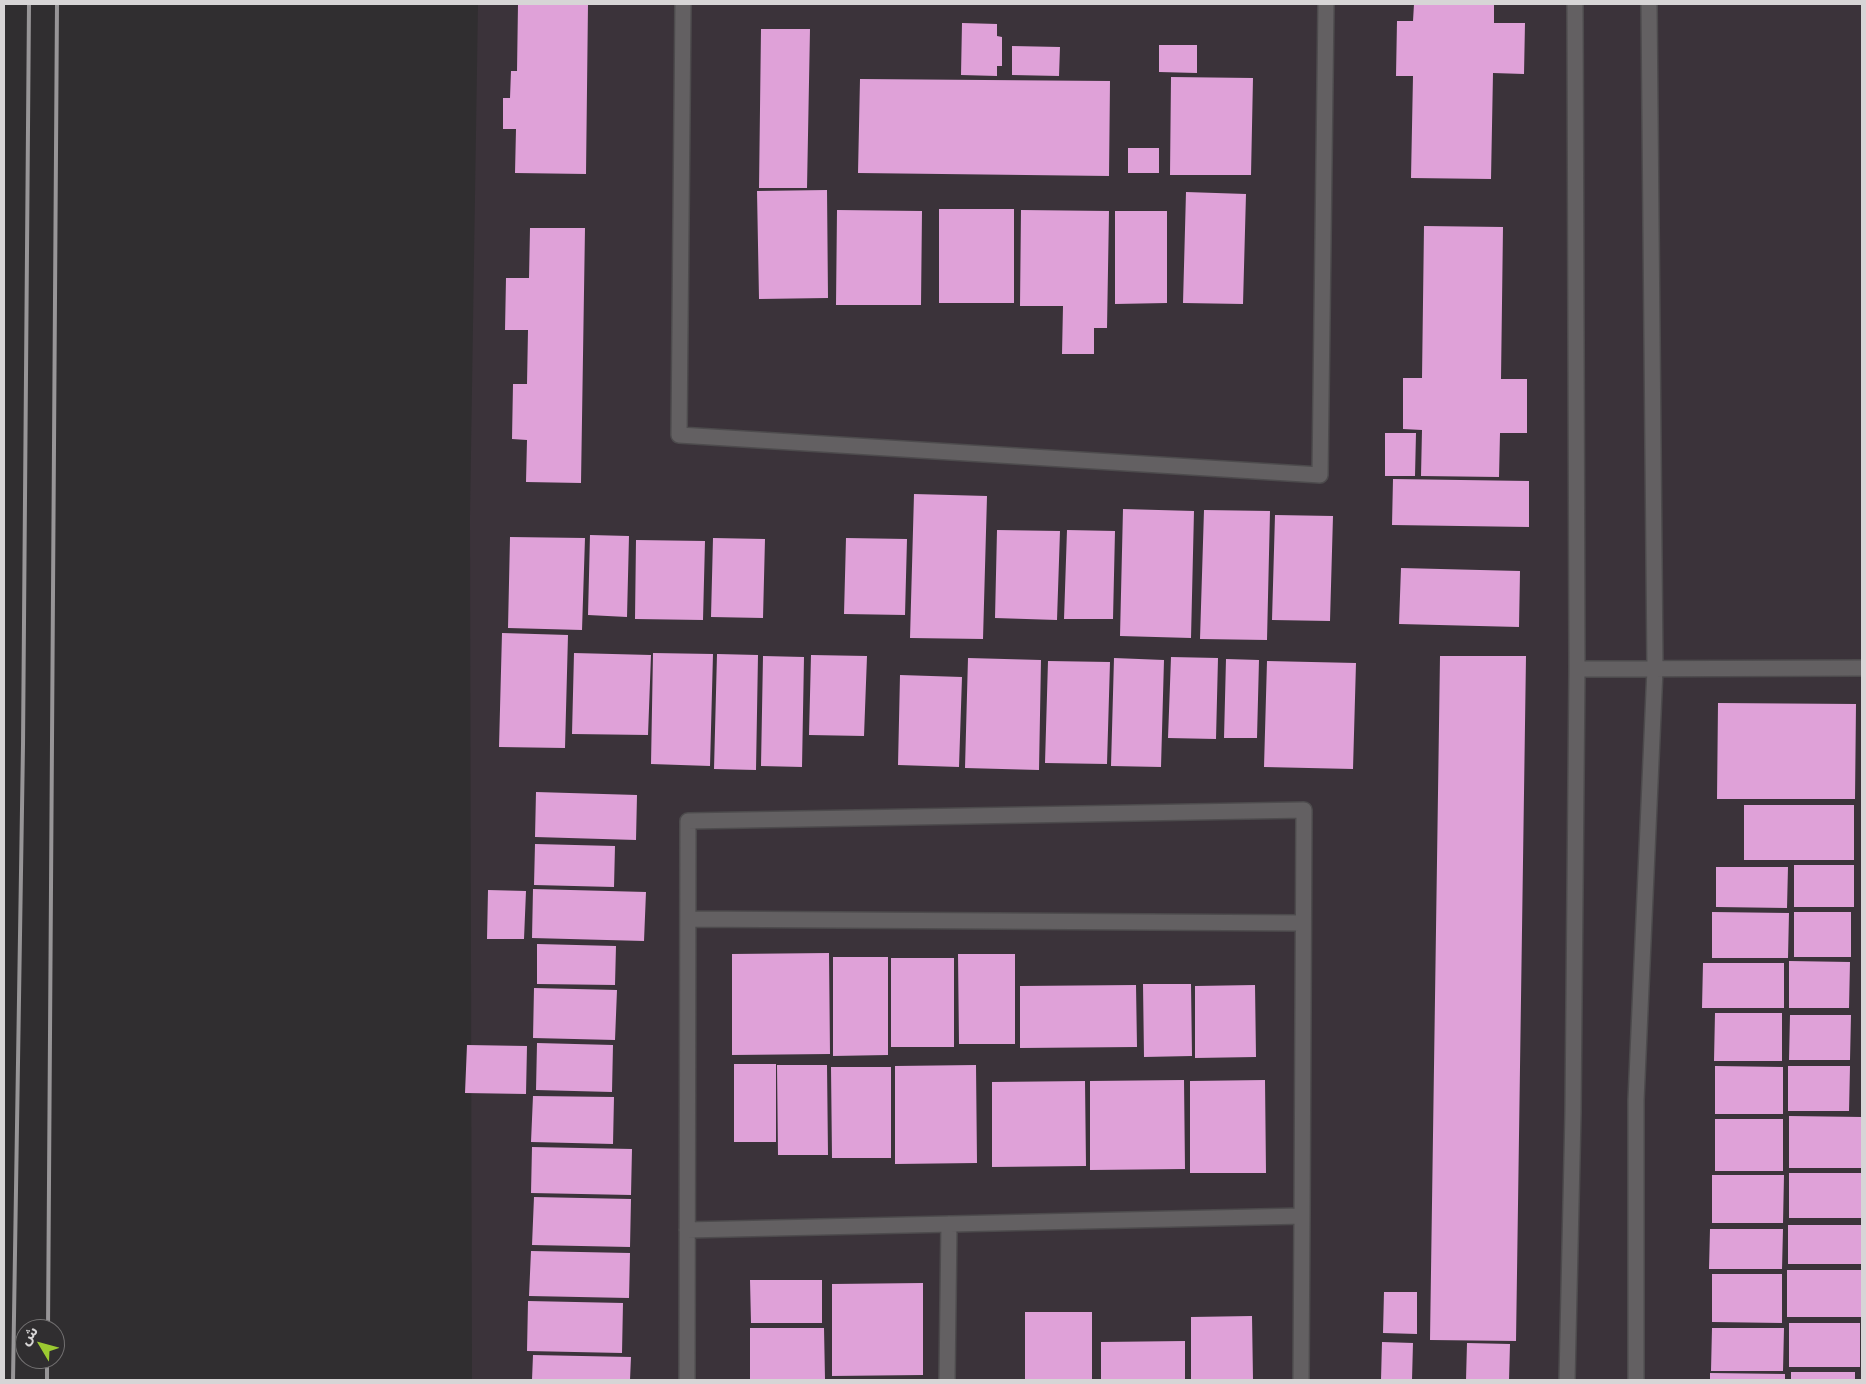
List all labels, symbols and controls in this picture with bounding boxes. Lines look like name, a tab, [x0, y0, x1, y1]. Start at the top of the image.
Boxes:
north arrow	[15, 1319, 65, 1369]
text: ش	[15, 1322, 42, 1349]

